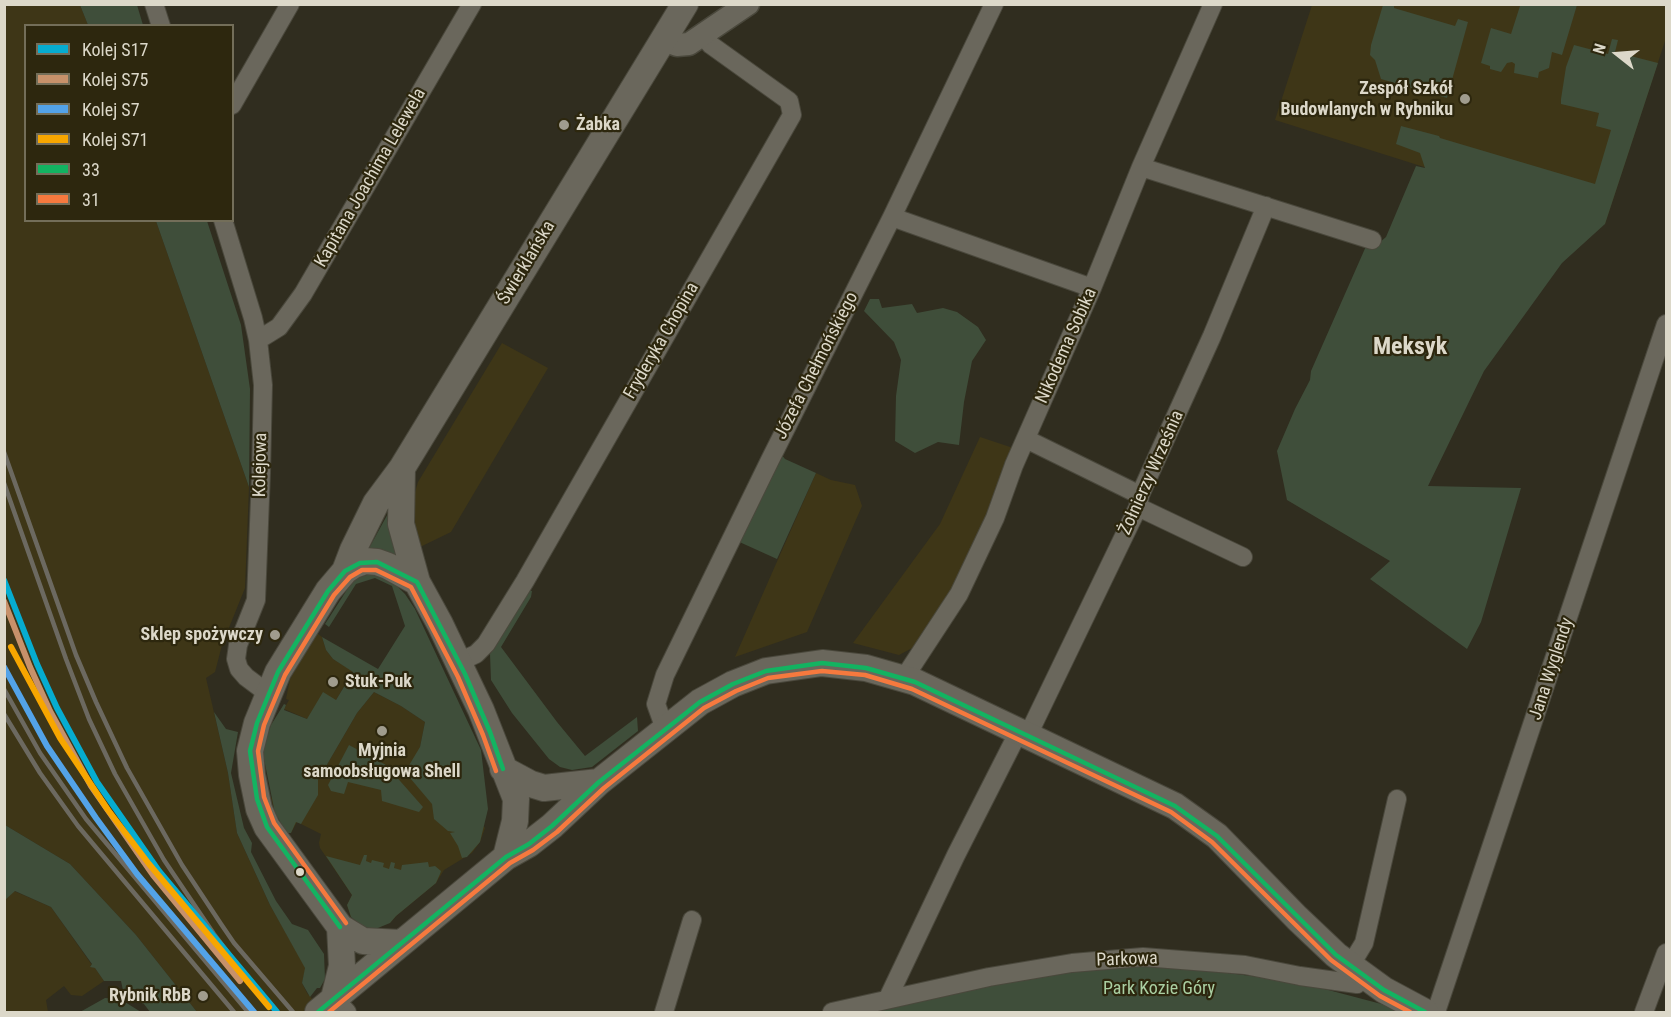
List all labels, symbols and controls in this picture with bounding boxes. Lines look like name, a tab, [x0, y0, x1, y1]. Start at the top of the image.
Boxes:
legend	[24, 24, 234, 222]
north arrow	[1587, 24, 1647, 84]
text: Kolej S17	[82, 39, 148, 60]
text: N	[1589, 41, 1610, 56]
text: Kolej S75	[82, 69, 148, 90]
place label: Zespół Szkół Budowlanych w Rybniku	[1280, 78, 1453, 121]
street label: Kapitana Joachima Lelewela	[311, 85, 431, 271]
marker: Zespół Szkół Budowlanych w Rybniku	[1458, 92, 1472, 106]
text: Kolej S7	[82, 99, 140, 120]
place label: Żabka	[576, 114, 620, 136]
marker: Żabka	[557, 118, 571, 132]
text: Kolej S71	[82, 129, 148, 150]
text: 33	[82, 159, 100, 180]
text: 31	[82, 189, 100, 210]
street label: Świerklańska	[494, 217, 560, 309]
street label: Fryderyka Chopina	[620, 279, 704, 403]
street label: Nikodema Sobika	[1032, 285, 1102, 407]
street label: Józefa Chełmońskiego	[771, 289, 863, 443]
district label: Meksyk	[1373, 334, 1447, 362]
street label: Żołnierzy Września	[1115, 407, 1189, 539]
street label: Kolejowa	[250, 433, 272, 497]
street label: Jana Wyglendy	[1525, 615, 1579, 723]
place label: Sklep spożywczy	[141, 624, 263, 646]
marker: Sklep spożywczy	[268, 628, 282, 642]
place label: Stuk-Puk	[345, 671, 412, 693]
marker: Stuk-Puk	[326, 675, 340, 689]
marker: Myjnia samoobsługowa Shell	[375, 724, 389, 738]
place label: Myjnia samoobsługowa Shell	[303, 740, 461, 783]
unlabelled marker	[294, 866, 306, 878]
street label: Parkowa	[1096, 948, 1158, 972]
park label: Park Kozie Góry	[1103, 978, 1215, 1000]
place label: Rybnik RbB	[109, 985, 191, 1007]
marker: Rybnik RbB	[196, 989, 210, 1003]

